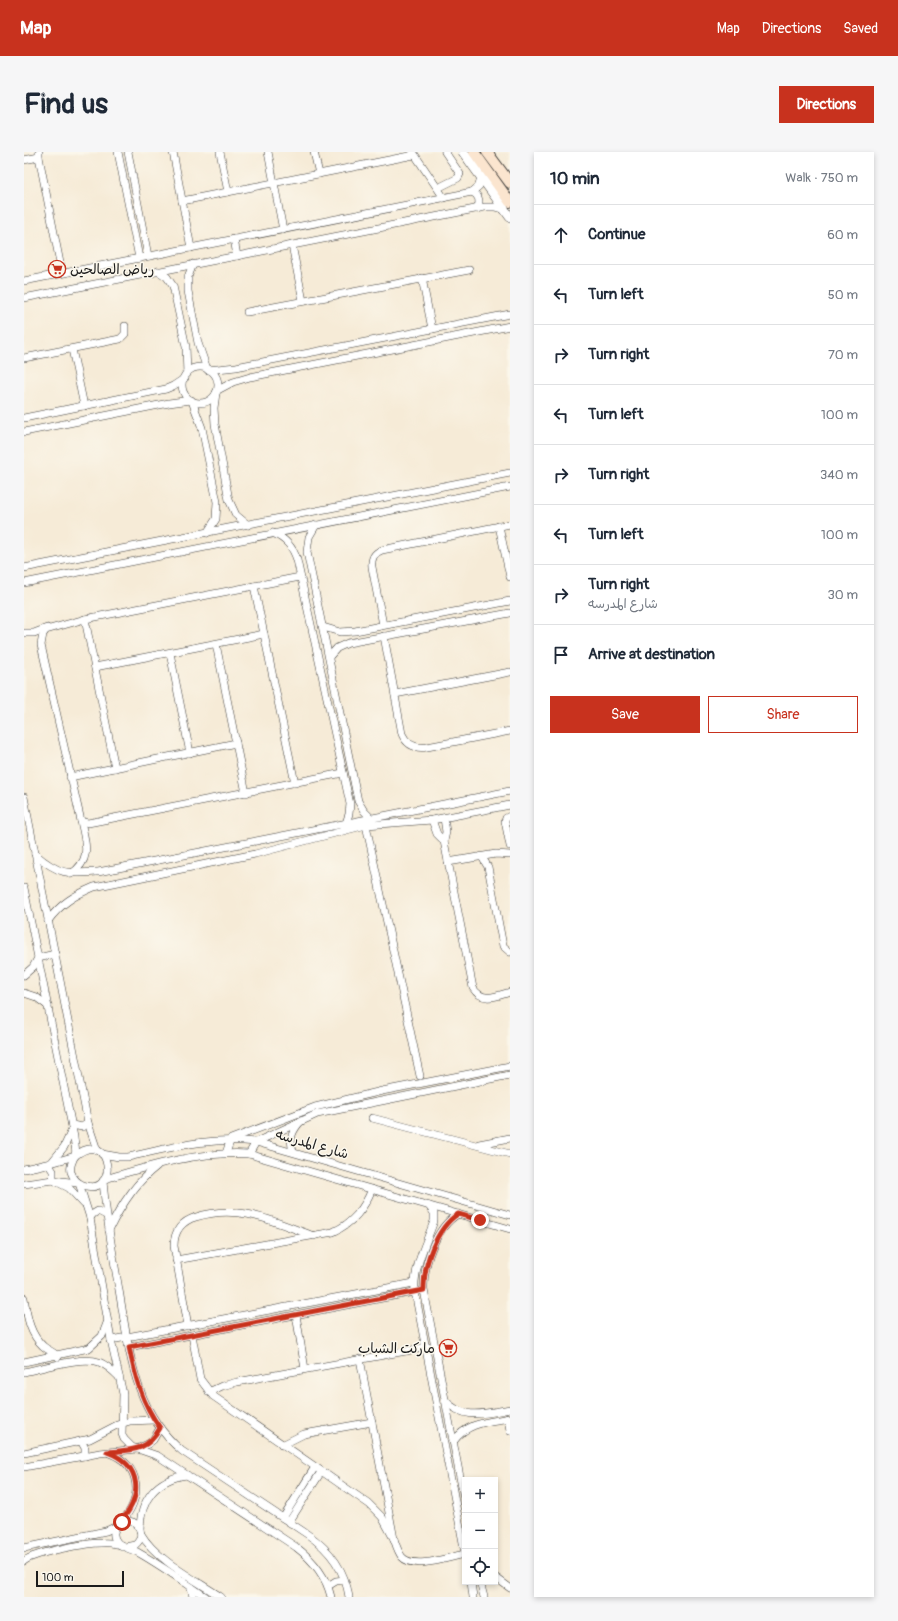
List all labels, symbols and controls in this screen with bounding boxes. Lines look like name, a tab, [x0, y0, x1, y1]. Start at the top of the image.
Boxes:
text: Map	[20, 16, 51, 40]
text: Map	[717, 20, 740, 37]
text: Directions	[762, 20, 821, 37]
text: Saved	[843, 20, 878, 37]
button: Directions	[779, 86, 874, 123]
text: Find us	[24, 87, 108, 122]
text: 10 min	[550, 168, 600, 189]
text: Walk · 750 m	[785, 170, 858, 186]
icon: ahead	[550, 224, 572, 246]
text: Continue	[588, 225, 646, 244]
text: 60 m	[827, 227, 858, 243]
supermarket icon: رياض الصالحين	[47, 259, 67, 279]
place label: رياض الصالحين	[70, 261, 154, 278]
icon: left	[550, 284, 572, 306]
text: Turn left	[588, 285, 644, 304]
text: 50 m	[828, 287, 858, 303]
icon: right	[550, 344, 572, 366]
text: Turn right	[588, 345, 649, 364]
text: 70 m	[828, 347, 858, 363]
icon: left	[550, 404, 572, 426]
text: Turn left	[588, 405, 644, 424]
text: 100 m	[821, 407, 858, 423]
icon: right	[550, 464, 572, 486]
text: Turn right	[588, 465, 649, 484]
text: 340 m	[820, 467, 858, 483]
icon: left	[550, 524, 572, 546]
text: Turn left	[588, 525, 644, 544]
text: 100 m	[821, 527, 858, 543]
text: Turn right	[588, 575, 649, 594]
icon: right	[550, 584, 572, 606]
text: 30 m	[828, 587, 858, 603]
text: شارع المدرسه	[588, 596, 658, 612]
icon: arrive	[550, 644, 572, 666]
text: Arrive at destination	[588, 645, 715, 664]
button: Save	[550, 696, 700, 733]
button: Share	[708, 696, 858, 733]
street label: شارع المدرسه	[273, 1125, 350, 1163]
route end	[471, 1211, 489, 1229]
supermarket icon: ماركت الشباب	[438, 1338, 458, 1358]
place label: ماركت الشباب	[358, 1340, 435, 1357]
map controls	[462, 1477, 498, 1585]
button: +	[462, 1477, 498, 1513]
route start	[113, 1513, 131, 1531]
button: −	[462, 1513, 498, 1549]
button: locate	[462, 1549, 498, 1585]
scale bar	[36, 1569, 124, 1588]
text: 100 m	[42, 1571, 73, 1584]

